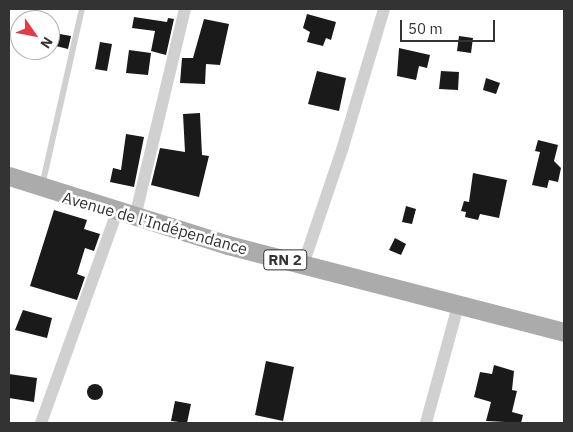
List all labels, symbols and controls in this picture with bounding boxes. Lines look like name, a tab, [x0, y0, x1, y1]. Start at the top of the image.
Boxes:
north arrow	[10, 10, 60, 60]
scale bar	[403, 10, 498, 42]
text: 50 m	[408, 19, 443, 38]
text: N	[36, 33, 57, 52]
street label: Avenue de l'Indépendance	[60, 187, 250, 259]
road number: RN 2	[262, 248, 308, 272]

